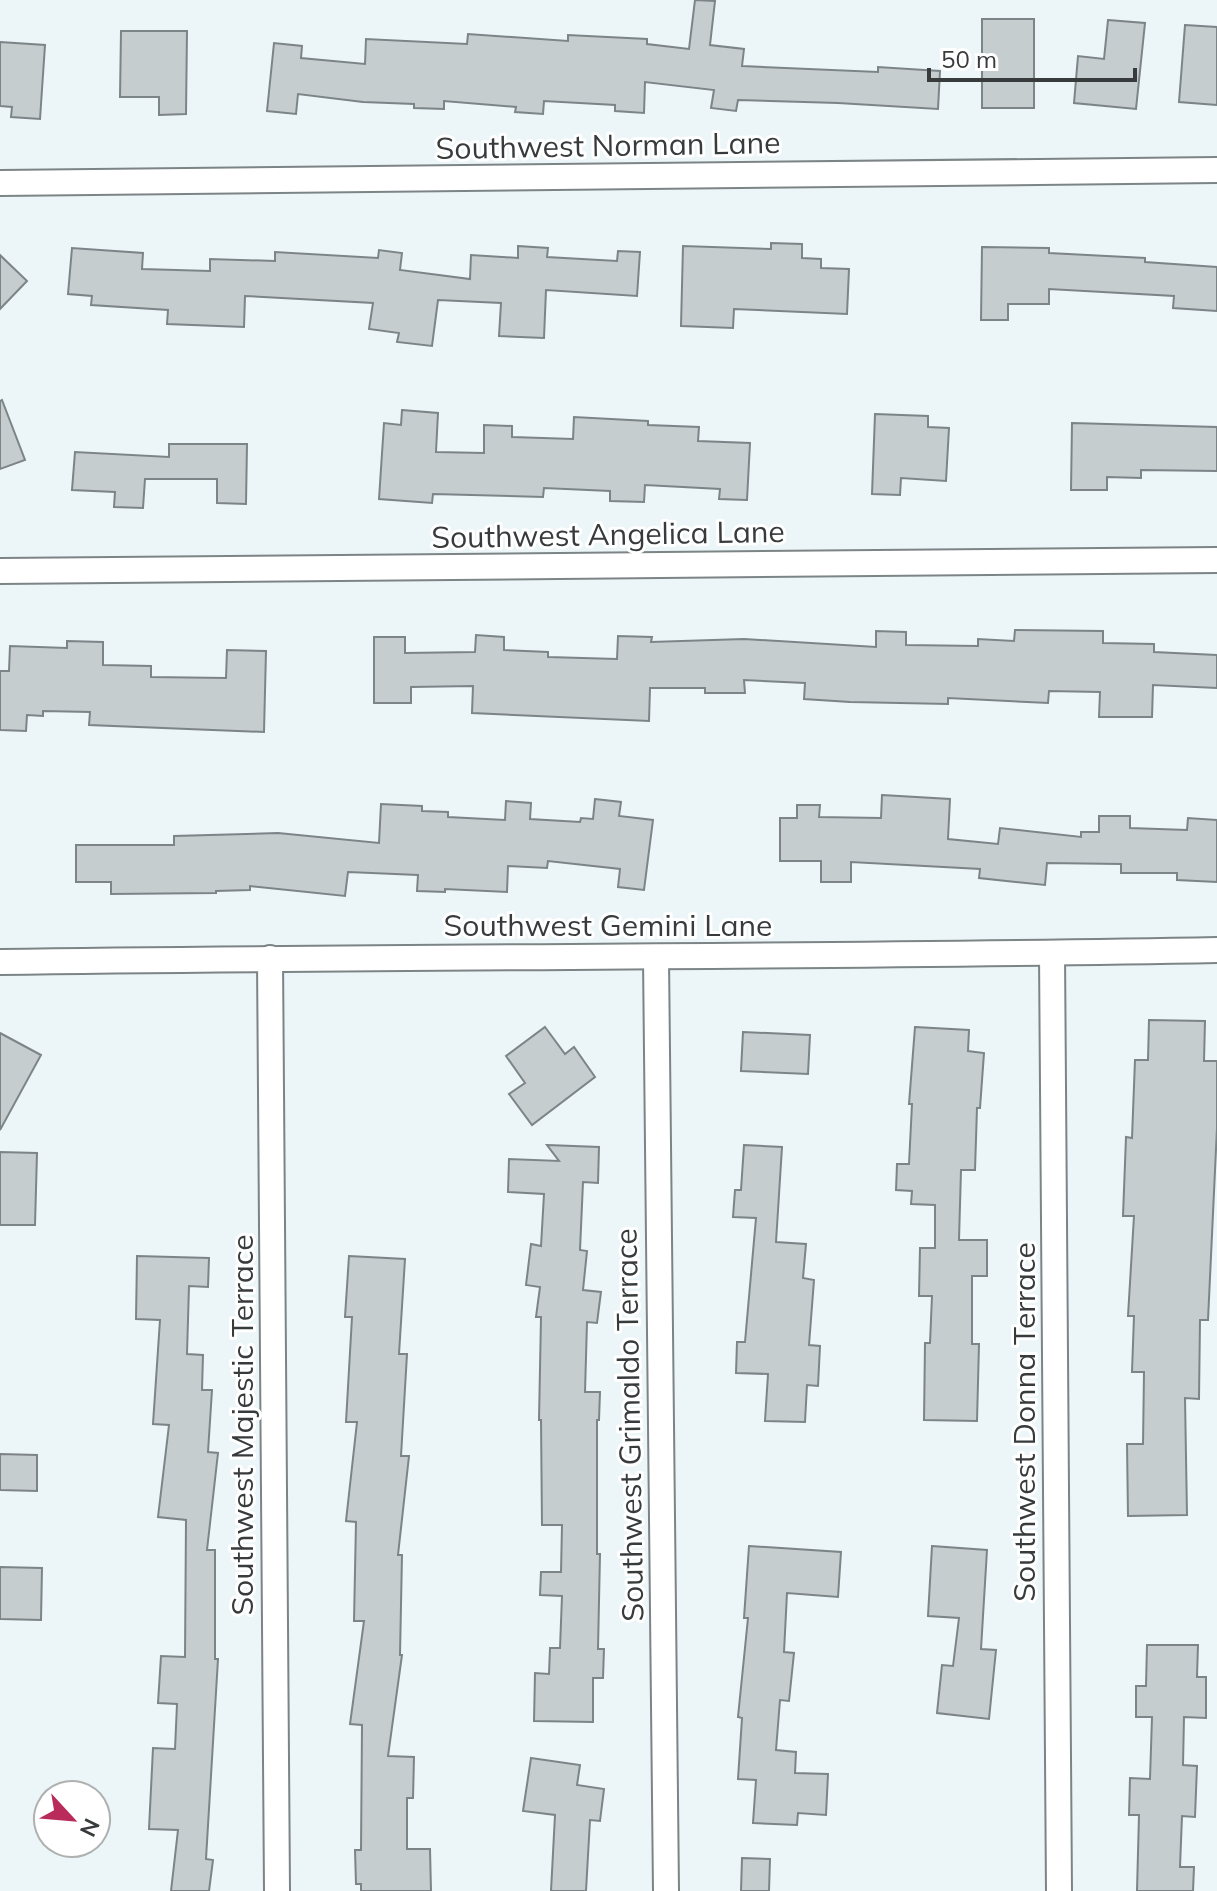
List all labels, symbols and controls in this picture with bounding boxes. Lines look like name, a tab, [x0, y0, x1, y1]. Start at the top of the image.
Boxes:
scale bar	[929, 32, 1135, 82]
text: 50 m	[941, 44, 997, 74]
street label: Southwest Norman Lane	[435, 123, 781, 167]
street label: Southwest Angelica Lane	[431, 512, 785, 556]
street label: Southwest Gemini Lane	[444, 906, 772, 944]
street label: Southwest Grimaldo Terrace	[607, 1228, 651, 1622]
street label: Southwest Majestic Terrace	[223, 1234, 261, 1616]
street label: Southwest Donna Terrace	[1005, 1242, 1043, 1602]
north arrow	[32, 1779, 112, 1859]
text: N	[74, 1814, 106, 1841]

